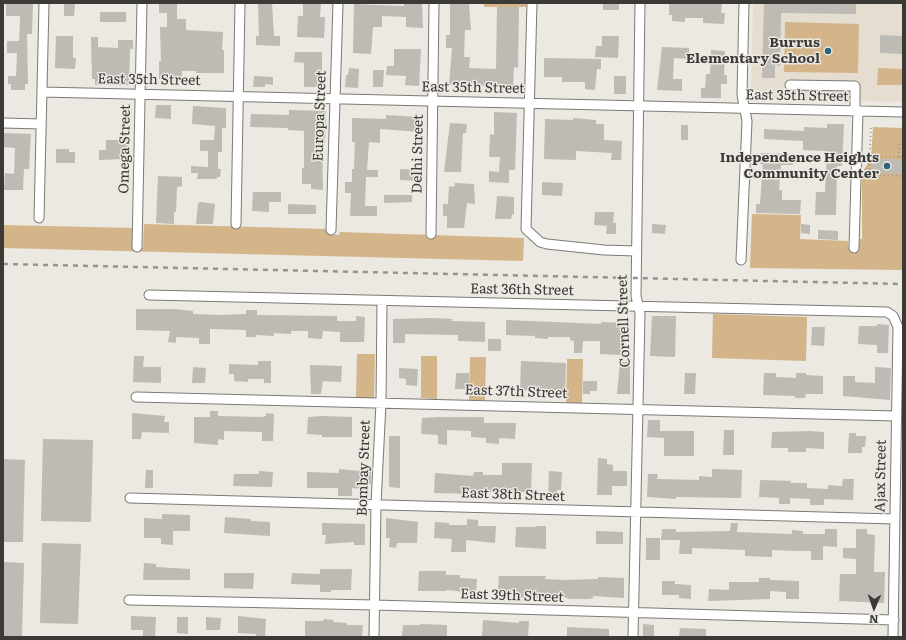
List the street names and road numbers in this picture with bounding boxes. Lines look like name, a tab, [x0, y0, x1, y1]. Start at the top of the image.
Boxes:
street label: Europa Street	[310, 70, 330, 162]
street label: East 35th Street	[97, 71, 201, 89]
street label: East 35th Street	[421, 79, 525, 97]
street label: East 35th Street	[745, 87, 849, 105]
street label: Omega Street	[116, 104, 134, 194]
street label: Delhi Street	[409, 114, 427, 194]
street label: Cornell Street	[614, 274, 634, 368]
street label: East 36th Street	[470, 281, 574, 299]
street label: East 37th Street	[464, 382, 568, 402]
street label: Bombay Street	[354, 419, 374, 517]
street label: Ajax Street	[872, 439, 890, 513]
street label: East 38th Street	[461, 485, 565, 505]
street label: East 39th Street	[460, 586, 564, 606]

